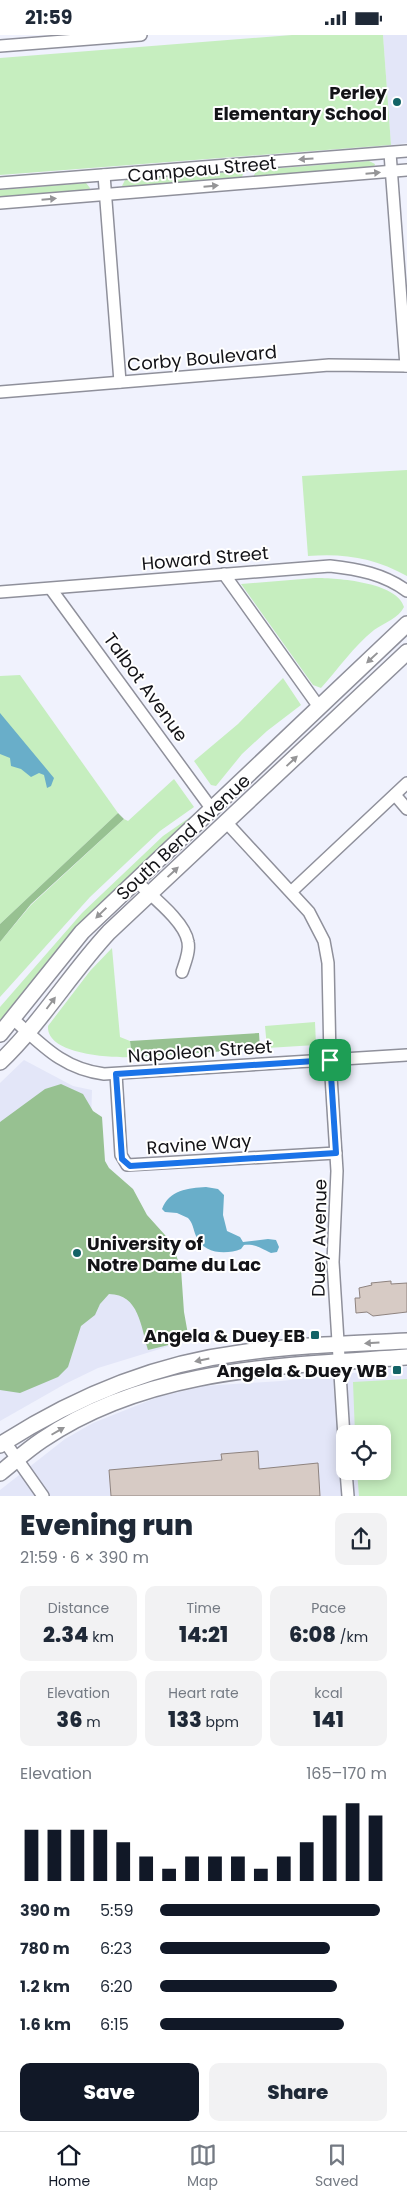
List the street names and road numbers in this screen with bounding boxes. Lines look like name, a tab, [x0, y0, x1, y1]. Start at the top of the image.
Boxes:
street label: Campeau Street	[127, 150, 277, 188]
street label: Corby Boulevard	[126, 339, 278, 377]
street label: Howard Street	[141, 540, 269, 576]
street label: Talbot Avenue	[98, 627, 194, 747]
street label: South Bend Avenue	[111, 768, 255, 906]
street label: Napoleon Street	[127, 1033, 273, 1069]
street label: Ravine Way	[146, 1128, 252, 1160]
street label: Duey Avenue	[305, 1179, 333, 1297]

